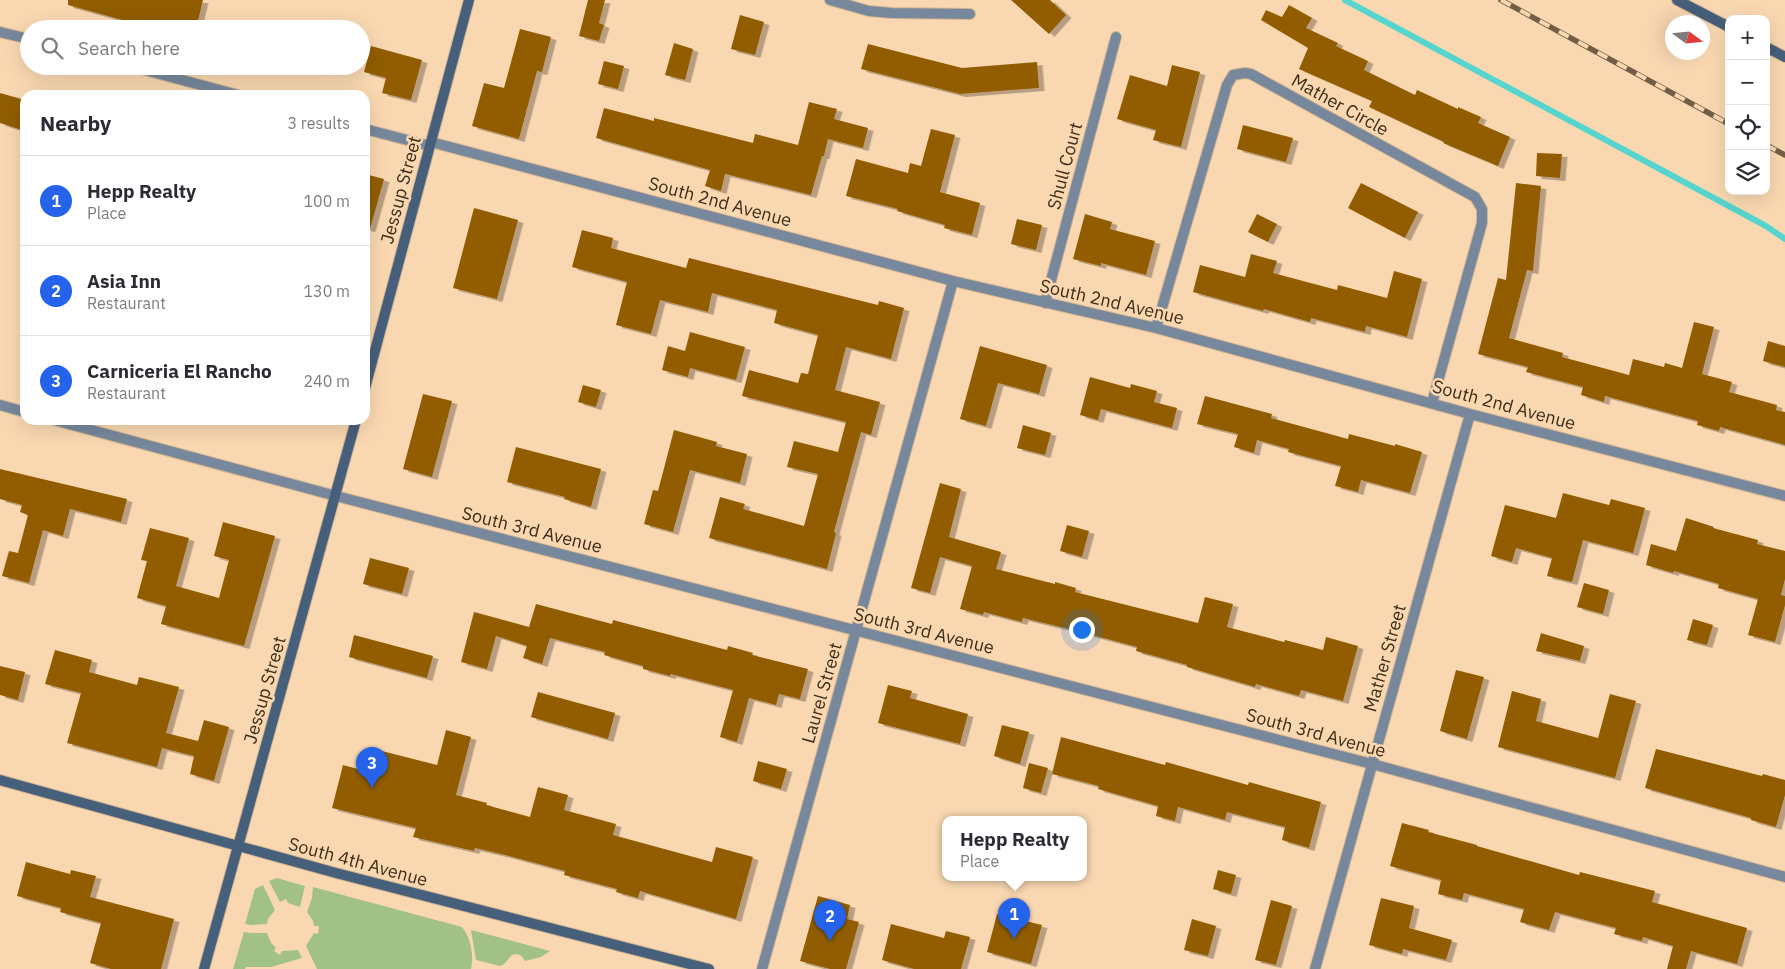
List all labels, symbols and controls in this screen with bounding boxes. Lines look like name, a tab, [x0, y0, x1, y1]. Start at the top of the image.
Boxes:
north arrow	[1665, 15, 1710, 60]
map controls	[1725, 15, 1770, 195]
button: +	[1725, 15, 1770, 60]
search box	[20, 20, 370, 75]
icon: search	[38, 34, 66, 62]
text: Search here	[78, 36, 180, 60]
button: −	[1725, 60, 1770, 105]
street label: Mather Circle	[1288, 68, 1393, 141]
button: locate	[1725, 105, 1770, 150]
text: Nearby	[40, 109, 111, 137]
text: 3 results	[287, 113, 350, 133]
street label: Shull Court	[1042, 120, 1087, 212]
street label: Jessup Street	[375, 133, 426, 246]
button: layers	[1725, 150, 1770, 195]
street label: South 2nd Avenue	[646, 171, 794, 232]
text: Hepp Realty	[87, 179, 196, 203]
text: 1	[51, 191, 61, 211]
text: 100 m	[303, 191, 350, 211]
text: Place	[87, 203, 126, 223]
text: Asia Inn	[87, 269, 161, 293]
street label: South 2nd Avenue	[1038, 274, 1187, 329]
text: 2	[51, 281, 61, 301]
text: 130 m	[303, 281, 350, 301]
text: Restaurant	[87, 293, 166, 313]
text: Carniceria El Rancho	[87, 359, 272, 383]
text: 3	[51, 371, 61, 391]
text: 240 m	[303, 371, 350, 391]
street label: South 2nd Avenue	[1430, 374, 1578, 435]
text: Restaurant	[87, 383, 166, 403]
street label: South 3rd Avenue	[460, 501, 605, 558]
street label: Mather Street	[1358, 601, 1411, 714]
street label: South 3rd Avenue	[852, 602, 997, 659]
your location	[1069, 617, 1095, 643]
street label: Jessup Street	[238, 633, 291, 746]
street label: Laurel Street	[796, 640, 847, 746]
street label: South 3rd Avenue	[1244, 703, 1389, 762]
pin: 3	[356, 747, 388, 788]
popup	[942, 816, 1087, 881]
text: Hepp Realty	[960, 827, 1069, 851]
street label: South 4th Avenue	[286, 832, 430, 891]
text: Place	[960, 851, 999, 871]
pin: 1	[998, 898, 1030, 939]
pin: 2	[814, 900, 846, 941]

